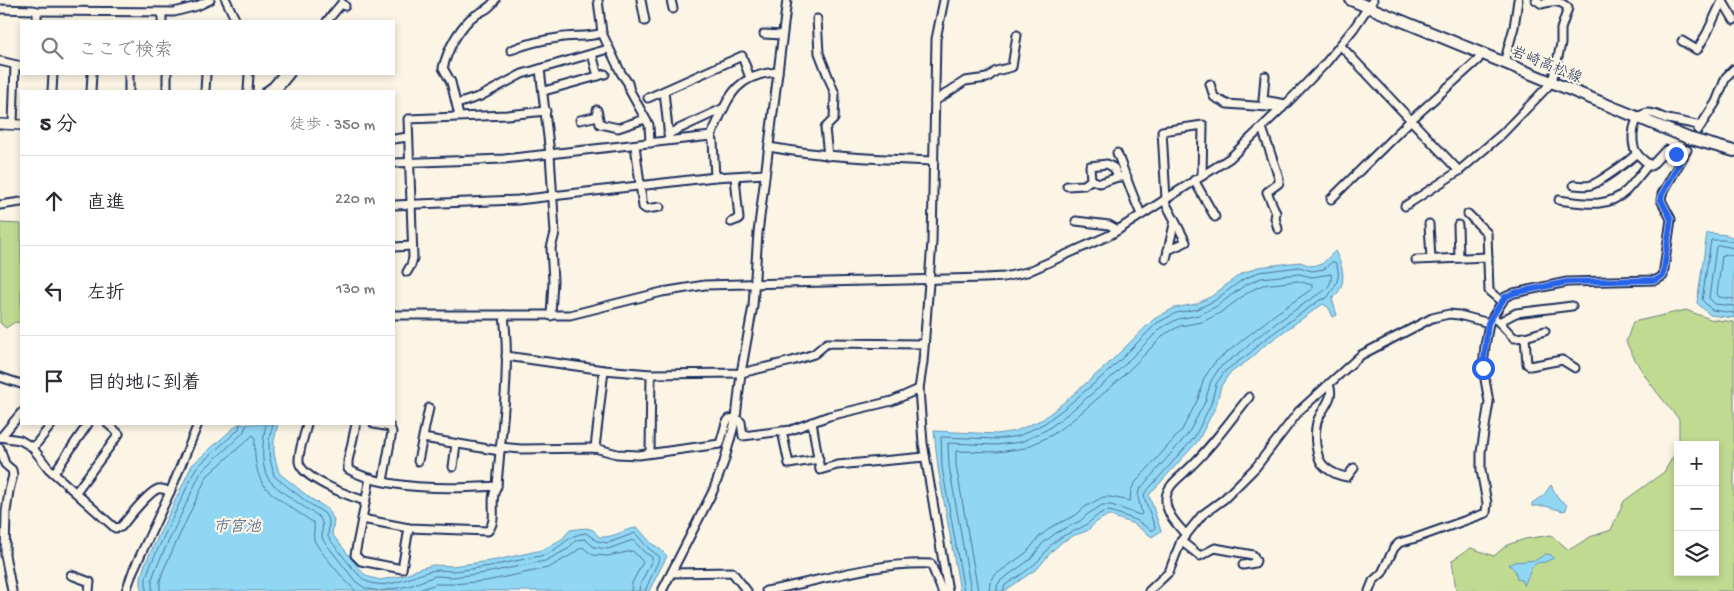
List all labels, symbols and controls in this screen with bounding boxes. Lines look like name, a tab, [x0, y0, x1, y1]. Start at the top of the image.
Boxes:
search box	[20, 20, 395, 75]
icon: search	[38, 34, 66, 62]
text: ここで検索	[78, 40, 173, 63]
street label: 岩崎高松線	[1508, 43, 1585, 88]
text: 5 分	[40, 114, 77, 139]
text: 徒歩 · 350 m	[289, 117, 375, 136]
route end	[1665, 143, 1688, 166]
icon: ahead	[40, 187, 68, 215]
text: 220 m	[335, 191, 375, 210]
text: 直進	[87, 193, 125, 216]
icon: left	[40, 277, 68, 305]
text: 130 m	[336, 281, 375, 300]
text: 左折	[87, 283, 125, 306]
route start	[1472, 357, 1495, 380]
icon: arrive	[40, 367, 68, 395]
text: 目的地に到着	[87, 373, 201, 396]
map controls	[1674, 441, 1719, 576]
button: +	[1674, 441, 1719, 486]
button: −	[1674, 486, 1719, 531]
water label: 市宮池	[213, 518, 262, 538]
button: layers	[1674, 531, 1719, 576]

